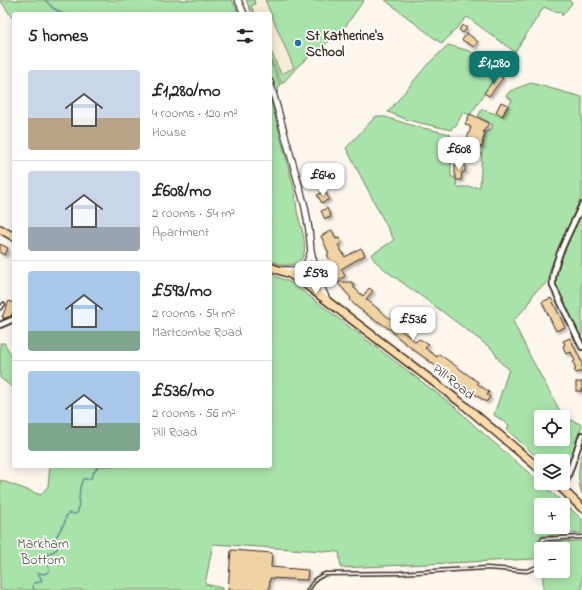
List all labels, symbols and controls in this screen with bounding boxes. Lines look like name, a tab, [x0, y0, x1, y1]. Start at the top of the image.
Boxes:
text: 5 homes	[28, 24, 88, 49]
icon: filters	[234, 25, 256, 47]
place label: St Katherine's School	[306, 26, 384, 63]
marker: St Katherine's School	[293, 38, 303, 48]
pin: £1,280	[461, 51, 527, 85]
text: £1,280	[478, 54, 510, 73]
text: £1,280/mo	[152, 79, 221, 104]
icon: home	[60, 86, 108, 134]
text: 4 rooms · 120 m²	[152, 104, 238, 123]
text: House	[152, 123, 186, 142]
pin: £608	[435, 137, 483, 171]
text: £608	[447, 140, 471, 159]
pin: £640	[299, 163, 347, 197]
text: £640	[311, 166, 335, 185]
text: £608/mo	[152, 179, 211, 204]
icon: home	[60, 187, 108, 235]
text: 2 rooms · 54 m²	[152, 204, 235, 223]
text: Apartment	[152, 223, 209, 242]
pin: £593	[292, 261, 340, 295]
text: £593	[304, 264, 328, 283]
text: £593/mo	[152, 279, 212, 304]
icon: home	[60, 287, 108, 335]
text: 2 rooms · 54 m²	[152, 304, 235, 323]
pin: £536	[389, 307, 437, 341]
text: £536	[400, 310, 426, 329]
text: Martcombe Road	[152, 323, 242, 342]
street label: Pill Road	[428, 359, 479, 405]
text: £536/mo	[152, 379, 214, 404]
icon: home	[60, 387, 108, 435]
text: 2 rooms · 56 m²	[152, 404, 236, 423]
map controls	[534, 410, 570, 578]
button: locate	[534, 410, 570, 446]
text: Pill Road	[152, 423, 197, 442]
button: layers	[534, 454, 570, 490]
button: +	[534, 498, 570, 534]
park label: Markham Bottom	[17, 534, 69, 571]
button: −	[534, 542, 570, 578]

